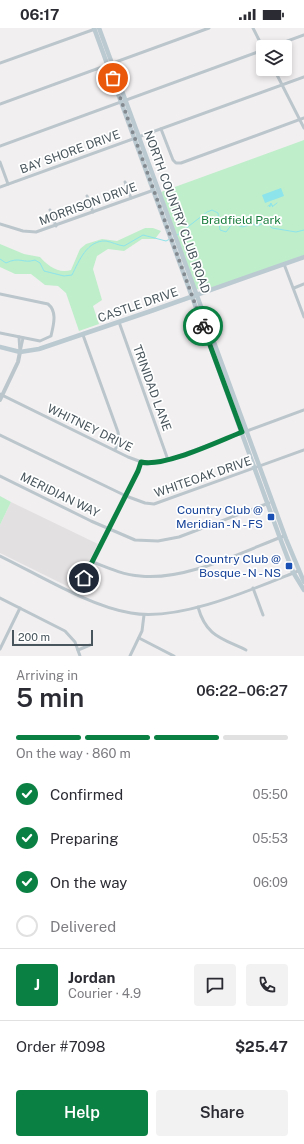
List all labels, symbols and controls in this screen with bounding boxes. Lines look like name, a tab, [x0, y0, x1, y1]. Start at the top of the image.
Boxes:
text: 06:17	[20, 6, 59, 23]
map controls	[256, 40, 292, 76]
button: layers	[256, 40, 292, 76]
pin	[96, 61, 130, 95]
icon: bag	[102, 67, 124, 89]
street label: BAY SHORE DRIVE	[18, 127, 122, 177]
street label: NORTH COUNTRY CLUB ROAD	[141, 129, 213, 295]
street label: MORRISON DRIVE	[37, 180, 139, 228]
park label: Bradfield Park	[201, 213, 281, 227]
street label: CASTLE DRIVE	[96, 285, 180, 325]
courier	[183, 306, 223, 346]
icon: bike	[192, 315, 214, 337]
street label: TRINIDAD LANE	[130, 343, 174, 433]
street label: WHITNEY DRIVE	[45, 401, 135, 455]
street label: WHITEOAK DRIVE	[153, 454, 253, 500]
street label: MERIDIAN WAY	[18, 470, 103, 521]
place label: Country Club @ Meridian - N - FS	[176, 503, 263, 531]
marker: Country Club @ Meridian - N - FS	[266, 512, 276, 522]
place label: Country Club @ Bosque - N - NS	[195, 552, 281, 580]
pin	[67, 561, 101, 595]
marker: Country Club @ Bosque - N - NS	[284, 561, 294, 571]
icon: home	[73, 567, 95, 589]
scale bar	[12, 628, 93, 647]
text: 200 m	[18, 631, 50, 643]
text: Arriving in	[16, 668, 78, 683]
text: 5 min	[16, 682, 84, 713]
text: 06:22–06:27	[196, 682, 288, 699]
text: On the way · 860 m	[16, 746, 131, 761]
icon: check	[16, 783, 38, 805]
text: Confirmed	[50, 786, 123, 803]
text: 05:50	[253, 787, 288, 802]
icon: check	[16, 827, 38, 849]
text: Preparing	[50, 830, 119, 847]
text: 05:53	[252, 831, 288, 846]
icon: check	[16, 871, 38, 893]
text: On the way	[50, 874, 127, 891]
text: 06:09	[253, 875, 288, 890]
text: Delivered	[50, 918, 116, 935]
button: chat	[194, 964, 236, 1006]
button: phone	[246, 964, 288, 1006]
text: Jordan	[68, 969, 115, 986]
text: J	[34, 976, 40, 993]
text: Courier · 4.9	[68, 986, 141, 1001]
text: Order #7098	[16, 1038, 105, 1055]
text: $25.47	[235, 1038, 288, 1055]
button: Help	[16, 1090, 148, 1136]
button: Share	[156, 1090, 288, 1136]

